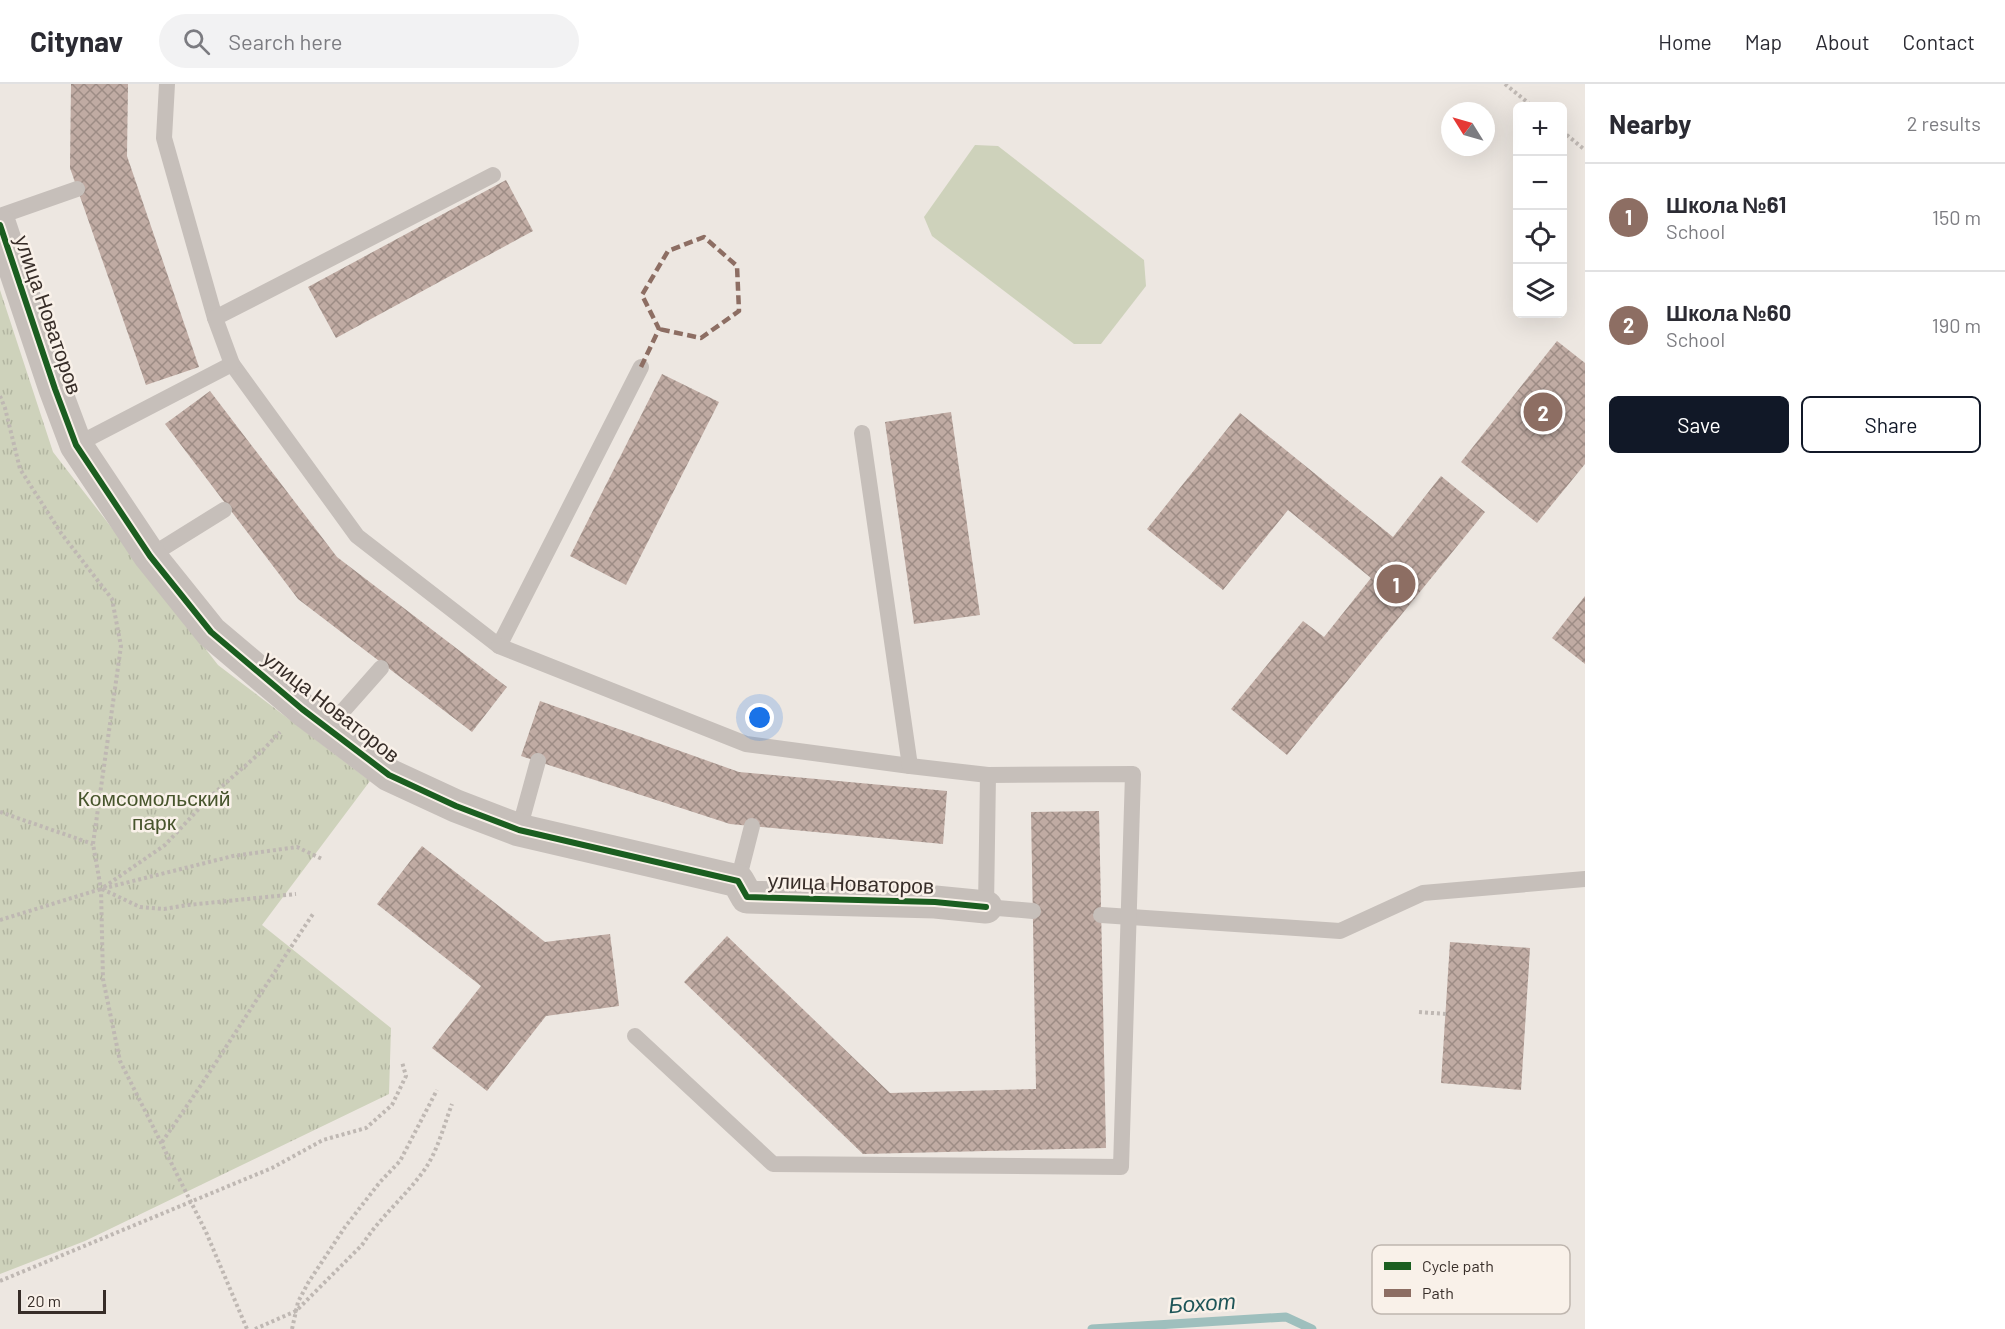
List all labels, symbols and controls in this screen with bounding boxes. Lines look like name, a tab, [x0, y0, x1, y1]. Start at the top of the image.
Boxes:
search box	[159, 14, 579, 68]
text: Citynav	[30, 24, 123, 58]
icon: search	[180, 25, 213, 58]
text: Search here	[228, 28, 343, 54]
text: Home	[1658, 29, 1712, 54]
text: Map	[1745, 29, 1782, 54]
text: About	[1815, 29, 1870, 54]
text: Contact	[1903, 29, 1975, 54]
north arrow	[1441, 102, 1495, 156]
map controls	[1513, 102, 1567, 318]
button: +	[1513, 102, 1567, 156]
text: Nearby	[1609, 108, 1691, 139]
text: 2 results	[1907, 111, 1981, 135]
button: −	[1513, 156, 1567, 210]
text: Школа №61	[1666, 191, 1786, 217]
text: 1	[1625, 205, 1632, 229]
text: 150 m	[1932, 205, 1981, 229]
button: locate	[1513, 210, 1567, 264]
text: School	[1666, 219, 1725, 243]
street label: улица Новаторов	[10, 232, 88, 397]
button: layers	[1513, 264, 1567, 318]
text: Школа №60	[1666, 299, 1791, 325]
text: 2	[1623, 313, 1634, 337]
text: 190 m	[1932, 313, 1981, 337]
text: School	[1666, 327, 1725, 351]
pin: 2	[1524, 390, 1562, 434]
button: Save	[1609, 396, 1789, 453]
button: Share	[1801, 396, 1981, 453]
pin: 1	[1376, 562, 1416, 606]
street label: улица Новаторов	[259, 645, 405, 767]
your location	[745, 703, 774, 732]
park label: Комсомольский парк	[78, 785, 230, 834]
street label: улица Новаторов	[767, 867, 935, 898]
legend	[1372, 1245, 1570, 1314]
text: Cycle path	[1422, 1256, 1494, 1275]
text: Path	[1422, 1283, 1454, 1302]
scale bar	[18, 1287, 106, 1314]
water label: Бохот	[1167, 1287, 1236, 1317]
text: 20 m	[27, 1291, 61, 1310]

